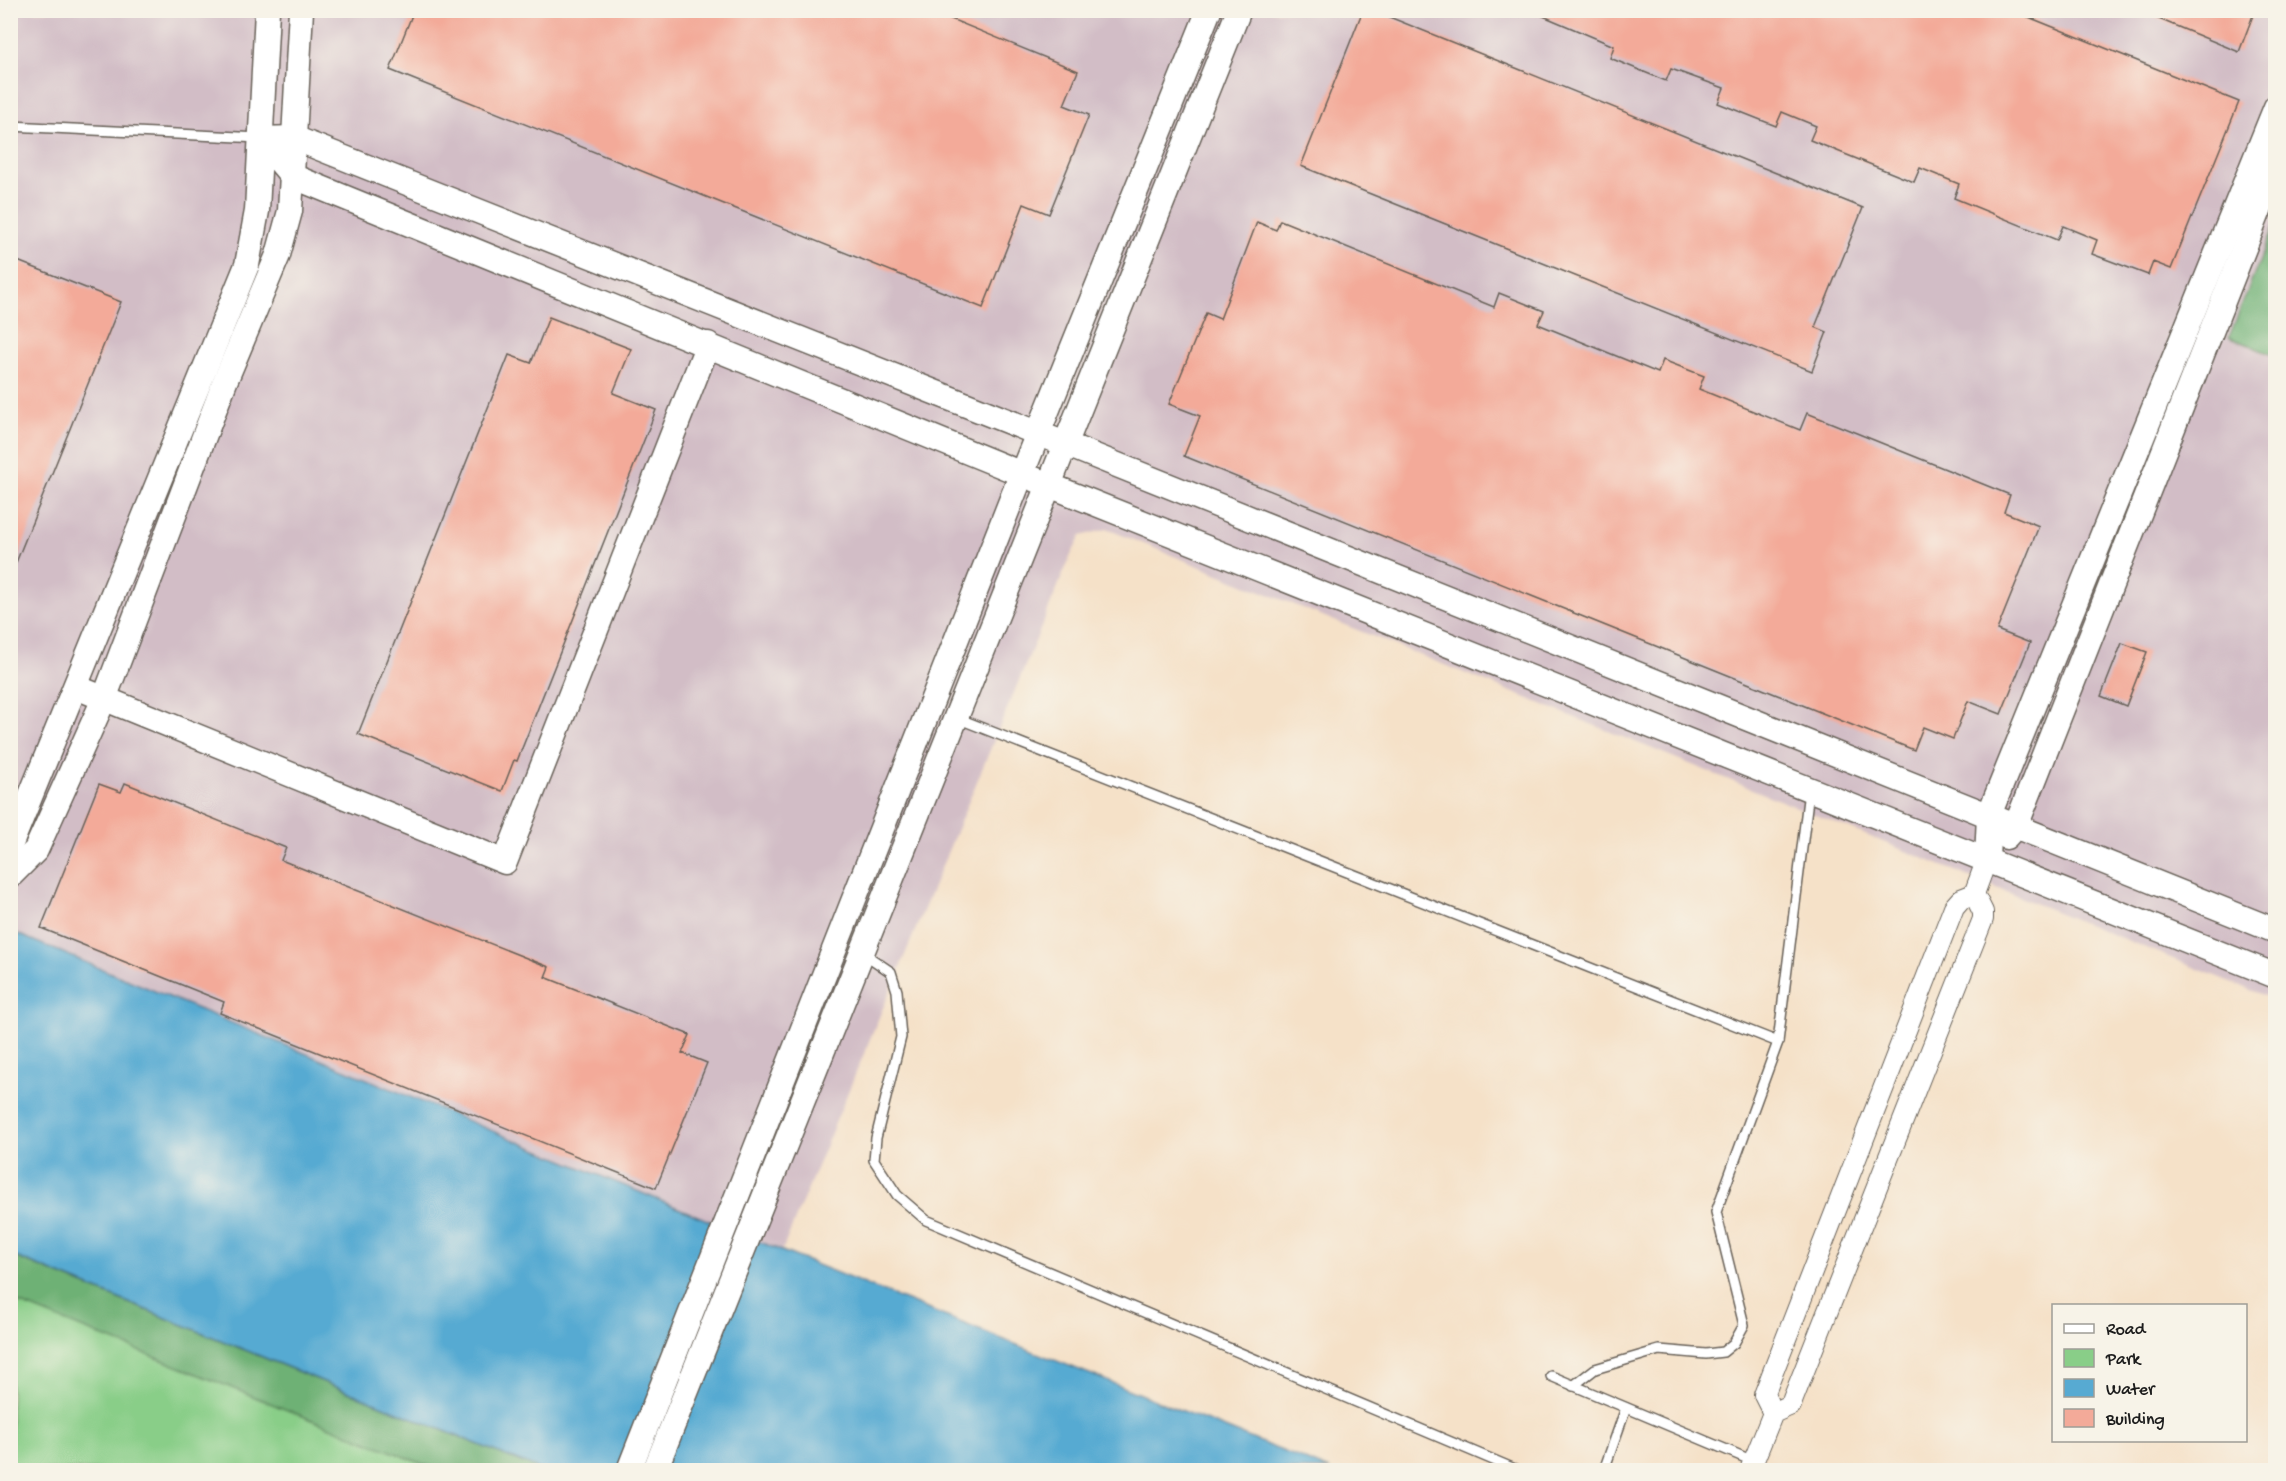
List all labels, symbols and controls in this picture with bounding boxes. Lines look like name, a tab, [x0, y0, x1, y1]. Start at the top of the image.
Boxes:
legend	[2052, 1304, 2247, 1442]
text: Road	[2106, 1320, 2147, 1341]
text: Park	[2105, 1350, 2142, 1371]
text: Water	[2106, 1380, 2156, 1401]
text: Building	[2105, 1410, 2165, 1431]

